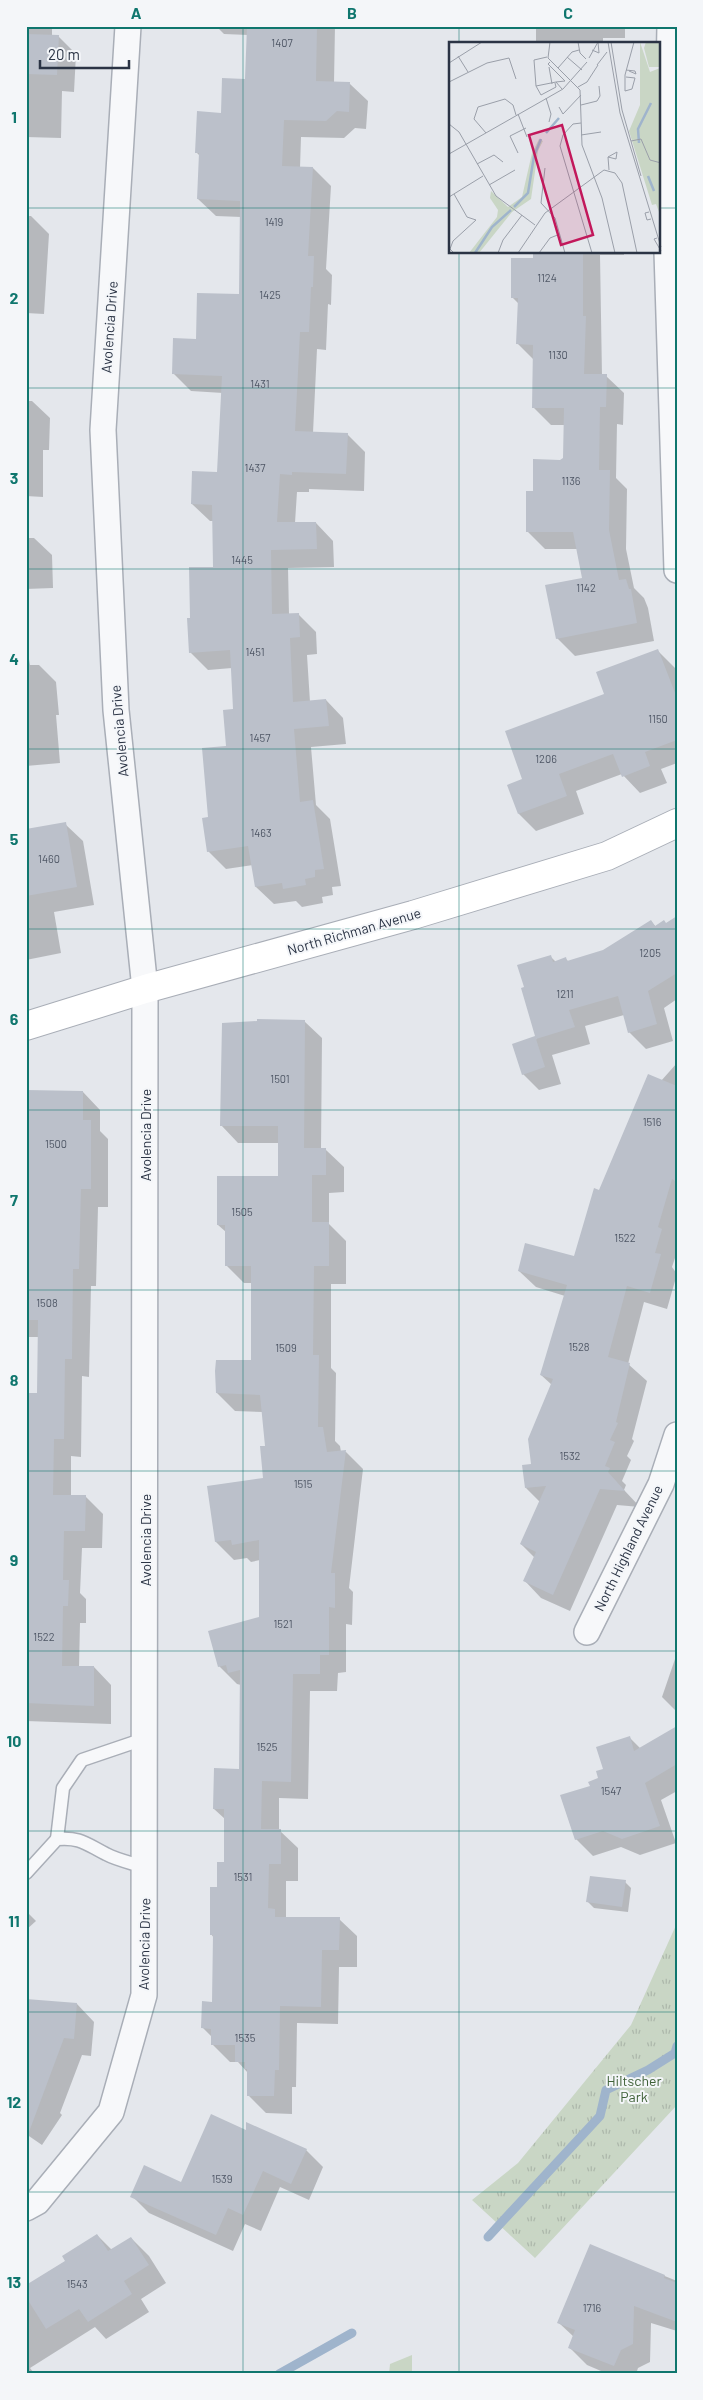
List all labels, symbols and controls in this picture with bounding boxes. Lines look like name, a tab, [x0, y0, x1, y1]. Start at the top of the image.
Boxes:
text: A	[131, 3, 142, 22]
text: B	[347, 3, 357, 22]
text: C	[563, 3, 573, 22]
house number: 1407	[271, 36, 293, 49]
scale bar	[40, 38, 129, 70]
inset map	[449, 42, 660, 254]
text: 20 m	[48, 45, 80, 63]
text: 1	[11, 107, 17, 126]
house number: 1419	[265, 215, 284, 228]
house number: 1124	[537, 271, 557, 284]
street label: Avolencia Drive	[97, 280, 121, 374]
text: 2	[10, 288, 19, 307]
house number: 1425	[259, 288, 281, 301]
house number: 1130	[548, 348, 568, 361]
house number: 1431	[250, 377, 270, 390]
house number: 1437	[245, 461, 265, 474]
text: 3	[10, 468, 18, 487]
house number: 1136	[561, 474, 581, 487]
house number: 1445	[231, 553, 253, 566]
house number: 1142	[576, 581, 596, 594]
house number: 1451	[245, 645, 265, 658]
text: 4	[9, 649, 19, 668]
street label: Avolencia Drive	[107, 684, 131, 778]
house number: 1150	[648, 712, 668, 725]
house number: 1457	[250, 731, 270, 744]
house number: 1206	[535, 752, 557, 765]
house number: 1463	[250, 826, 272, 839]
text: 5	[10, 829, 19, 848]
house number: 1460	[38, 852, 60, 865]
street label: North Richman Avenue	[285, 904, 423, 958]
house number: 1205	[639, 946, 661, 959]
house number: 1211	[556, 987, 574, 1000]
text: 6	[10, 1009, 19, 1028]
house number: 1501	[270, 1072, 290, 1085]
street label: Avolencia Drive	[137, 1089, 154, 1181]
house number: 1516	[643, 1115, 662, 1128]
house number: 1500	[45, 1137, 67, 1150]
text: 7	[10, 1190, 18, 1209]
house number: 1505	[231, 1205, 253, 1218]
house number: 1522	[614, 1231, 636, 1244]
house number: 1508	[36, 1296, 58, 1309]
house number: 1528	[568, 1340, 590, 1353]
house number: 1509	[275, 1341, 297, 1354]
text: 8	[10, 1370, 19, 1389]
house number: 1532	[559, 1449, 581, 1462]
house number: 1515	[294, 1477, 313, 1490]
street label: North Highland Avenue	[590, 1482, 666, 1614]
street label: Avolencia Drive	[137, 1494, 154, 1586]
text: 9	[10, 1550, 18, 1569]
house number: 1521	[273, 1617, 293, 1630]
house number: 1522	[33, 1630, 55, 1643]
text: 10	[7, 1731, 21, 1750]
house number: 1525	[256, 1740, 278, 1753]
house number: 1547	[601, 1784, 621, 1797]
house number: 1531	[234, 1870, 252, 1883]
street label: Avolencia Drive	[135, 1898, 153, 1990]
text: 11	[8, 1911, 20, 1930]
house number: 1535	[235, 2031, 256, 2044]
park label: Hiltscher Park	[606, 2072, 662, 2105]
text: 12	[7, 2092, 21, 2111]
house number: 1539	[212, 2172, 233, 2185]
text: 13	[7, 2272, 21, 2291]
house number: 1543	[66, 2277, 88, 2290]
house number: 1716	[583, 2301, 602, 2314]

